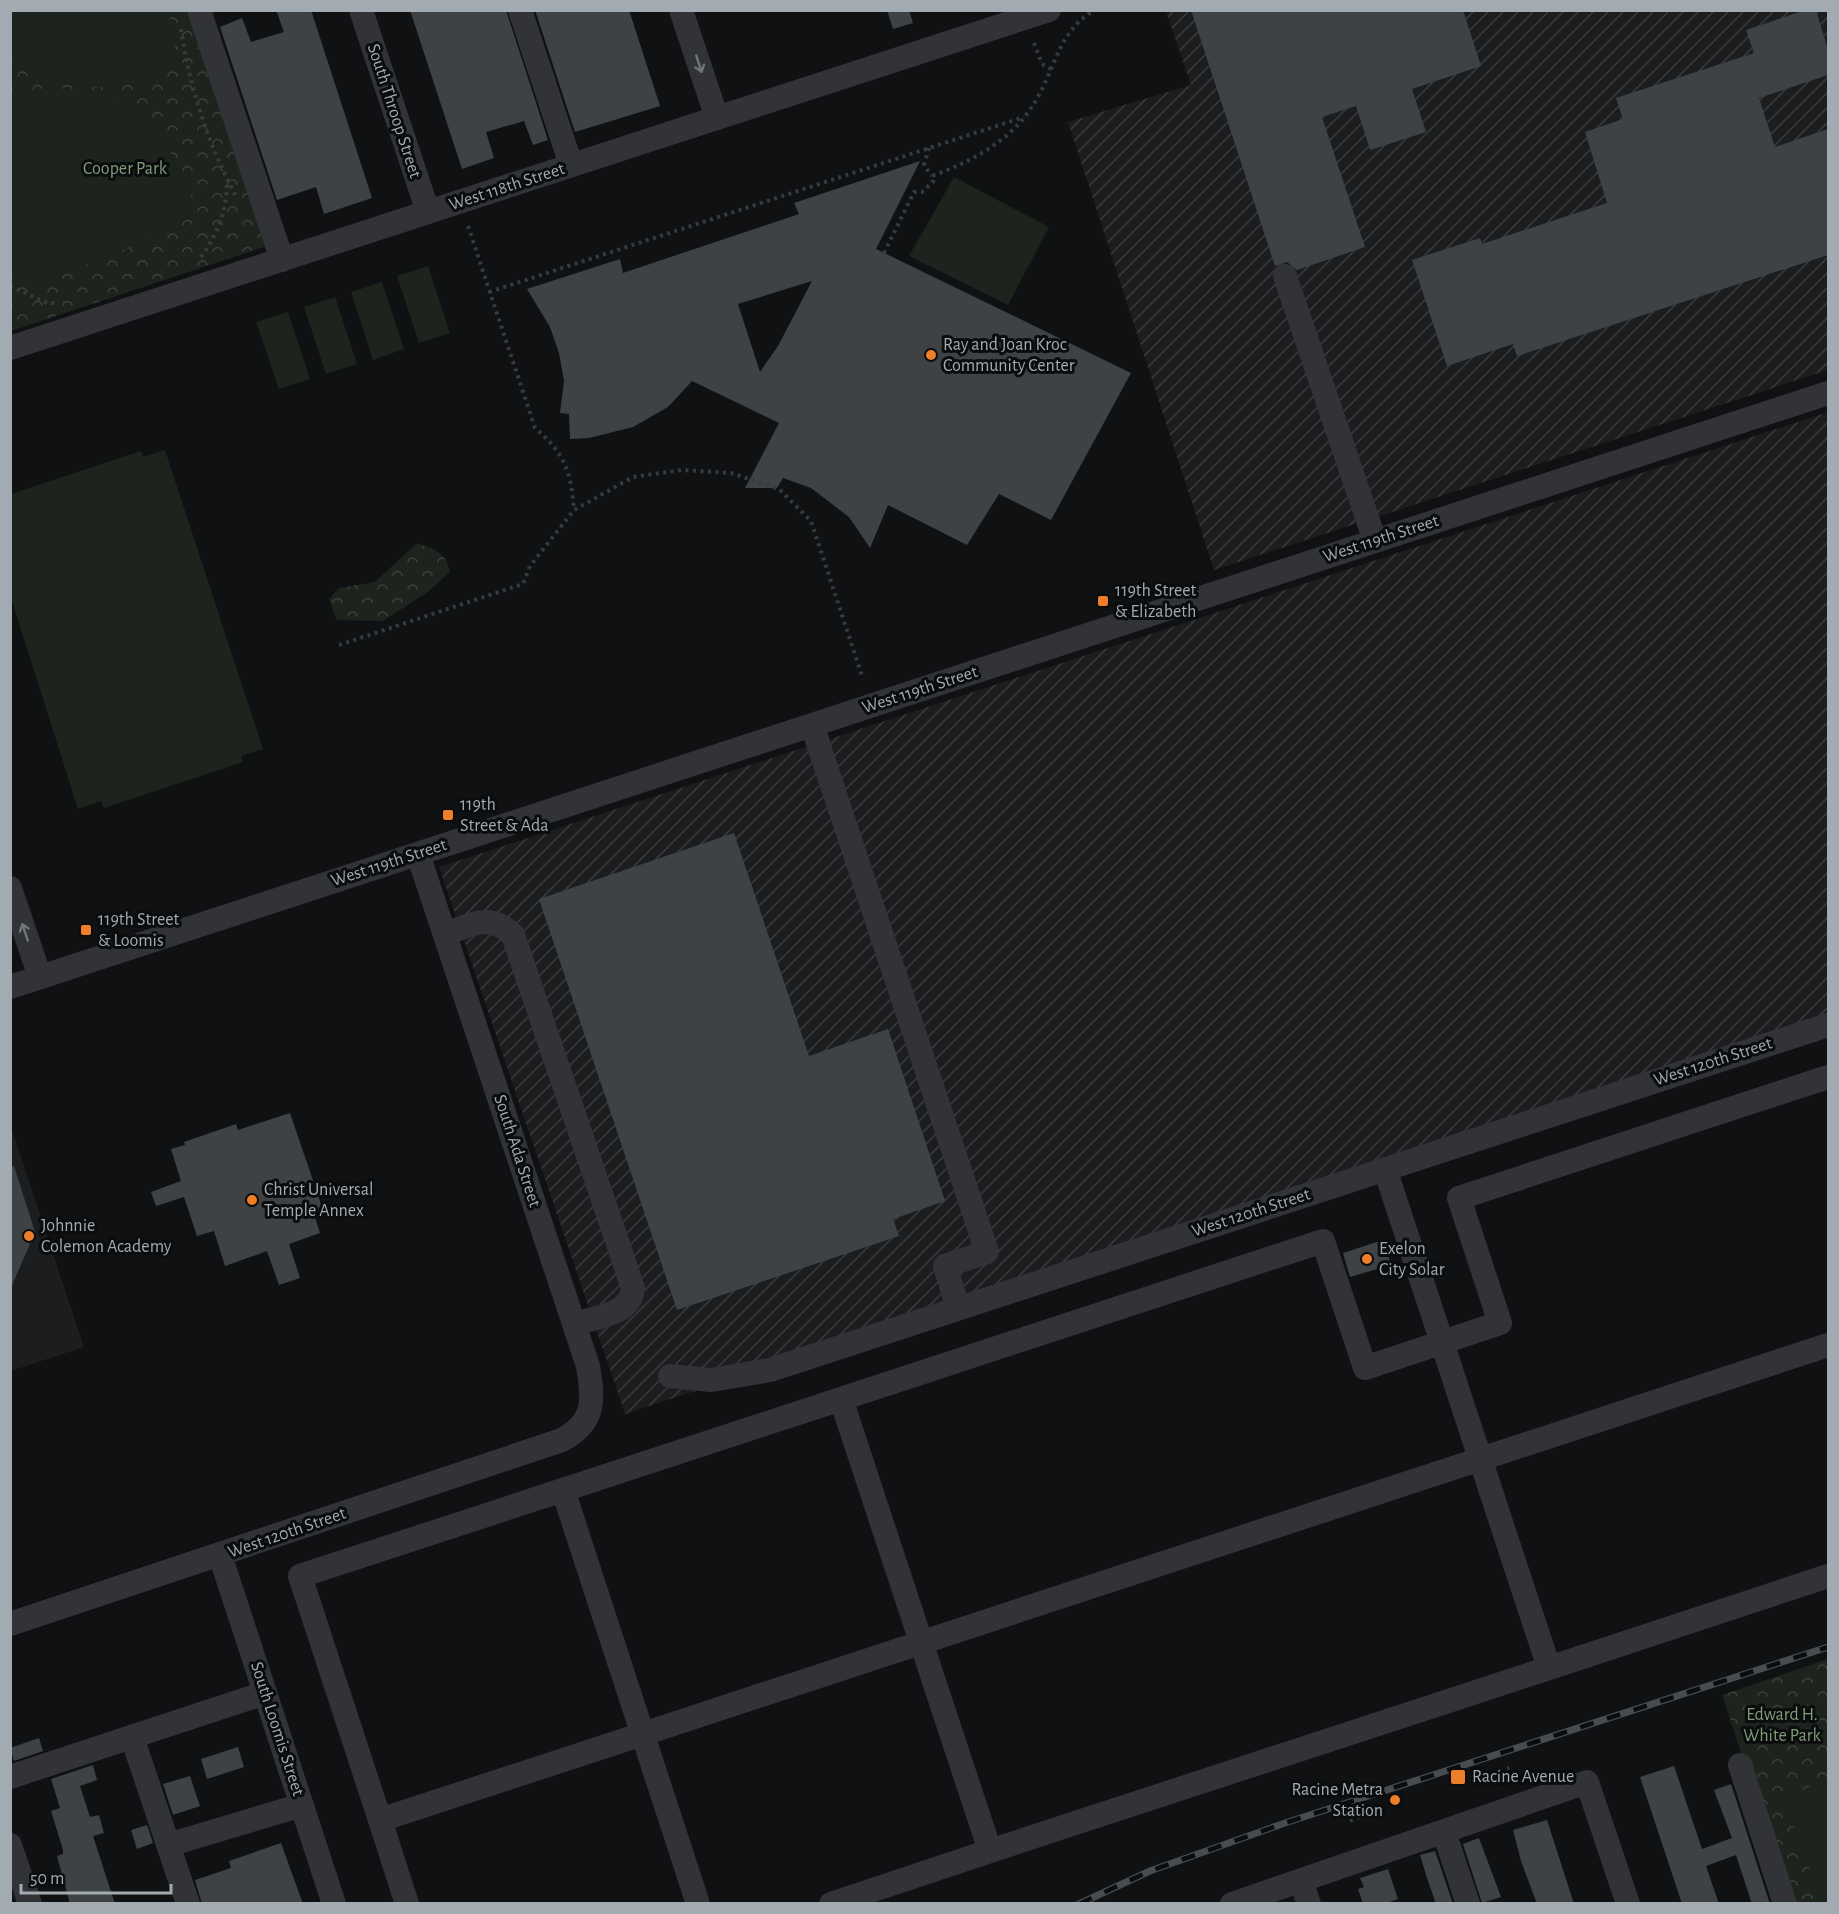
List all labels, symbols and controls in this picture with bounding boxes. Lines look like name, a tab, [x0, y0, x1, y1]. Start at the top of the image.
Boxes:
street label: South Throop Street	[364, 42, 424, 181]
one-way arrow	[694, 54, 705, 73]
park label: Cooper Park	[83, 160, 168, 178]
street label: West 118th Street	[447, 160, 567, 214]
place label: Ray and Joan Kroc Community Center	[943, 336, 1075, 375]
marker: Ray and Joan Kroc Community Center	[924, 348, 938, 362]
street label: West 119th Street	[1321, 512, 1441, 566]
place label: 119th Street & Elizabeth	[1115, 582, 1197, 621]
marker: 119th Street & Elizabeth	[1096, 594, 1110, 608]
street label: West 119th Street	[860, 663, 980, 717]
place label: 119th Street & Ada	[460, 796, 549, 835]
marker: 119th Street & Ada	[441, 808, 455, 822]
street label: West 119th Street	[329, 836, 449, 890]
place label: 119th Street & Loomis	[98, 911, 180, 950]
one-way arrow	[19, 923, 30, 942]
marker: 119th Street & Loomis	[79, 923, 93, 937]
street label: West 120th Street	[1652, 1034, 1775, 1090]
street label: South Ada Street	[490, 1092, 544, 1210]
place label: Christ Universal Temple Annex	[264, 1181, 374, 1220]
street label: West 120th Street	[1190, 1185, 1313, 1241]
marker: Christ Universal Temple Annex	[245, 1193, 259, 1207]
place label: Johnnie Colemon Academy	[41, 1217, 172, 1256]
marker: Johnnie Colemon Academy	[22, 1229, 36, 1243]
place label: Exelon City Solar	[1379, 1240, 1445, 1279]
marker: Exelon City Solar	[1360, 1252, 1374, 1266]
street label: West 120th Street	[226, 1504, 348, 1562]
street label: South Loomis Street	[247, 1660, 307, 1798]
park label: Edward H. White Park	[1743, 1706, 1822, 1745]
marker: Racine Avenue	[1449, 1768, 1467, 1786]
place label: Racine Avenue	[1472, 1768, 1574, 1786]
place label: Racine Metra Station	[1291, 1781, 1383, 1820]
marker: Racine Metra Station	[1388, 1793, 1402, 1807]
scale bar	[21, 1857, 171, 1895]
text: 50 m	[30, 1870, 64, 1888]

